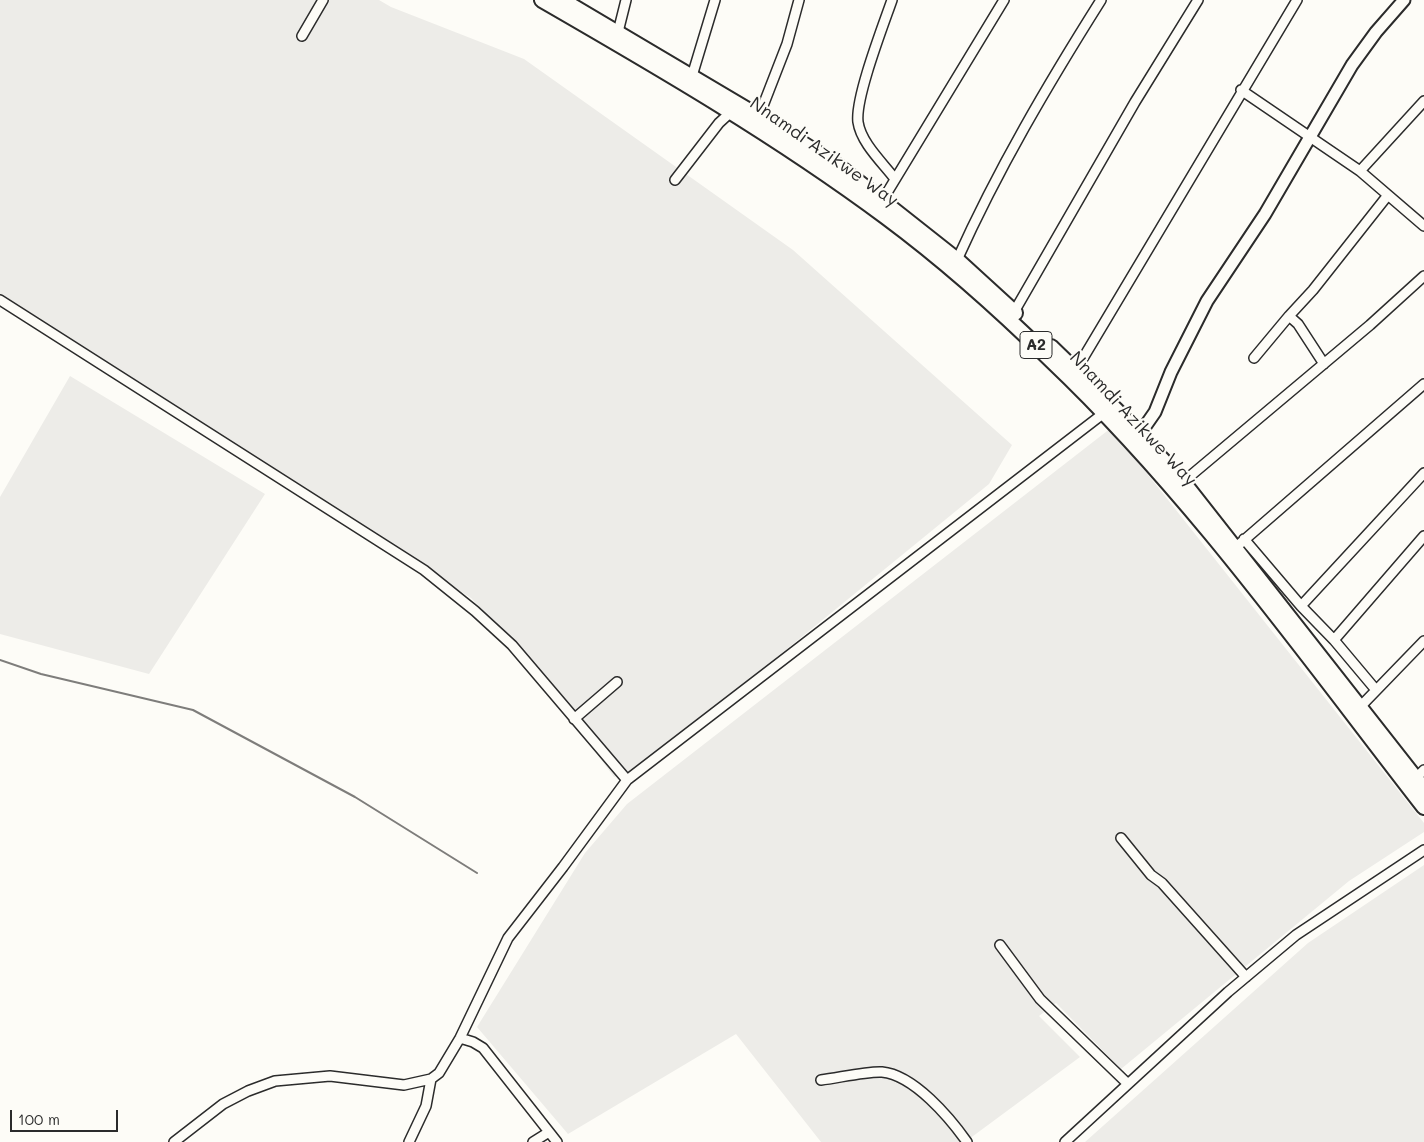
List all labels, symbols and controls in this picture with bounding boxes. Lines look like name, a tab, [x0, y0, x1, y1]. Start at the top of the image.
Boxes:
street label: Nnamdi Azikwe Way	[746, 93, 902, 211]
road number: A2	[1020, 332, 1052, 358]
street label: Nnamdi Azikwe Way	[1065, 347, 1201, 491]
scale bar	[12, 1100, 120, 1132]
text: 100 m	[18, 1109, 60, 1129]

